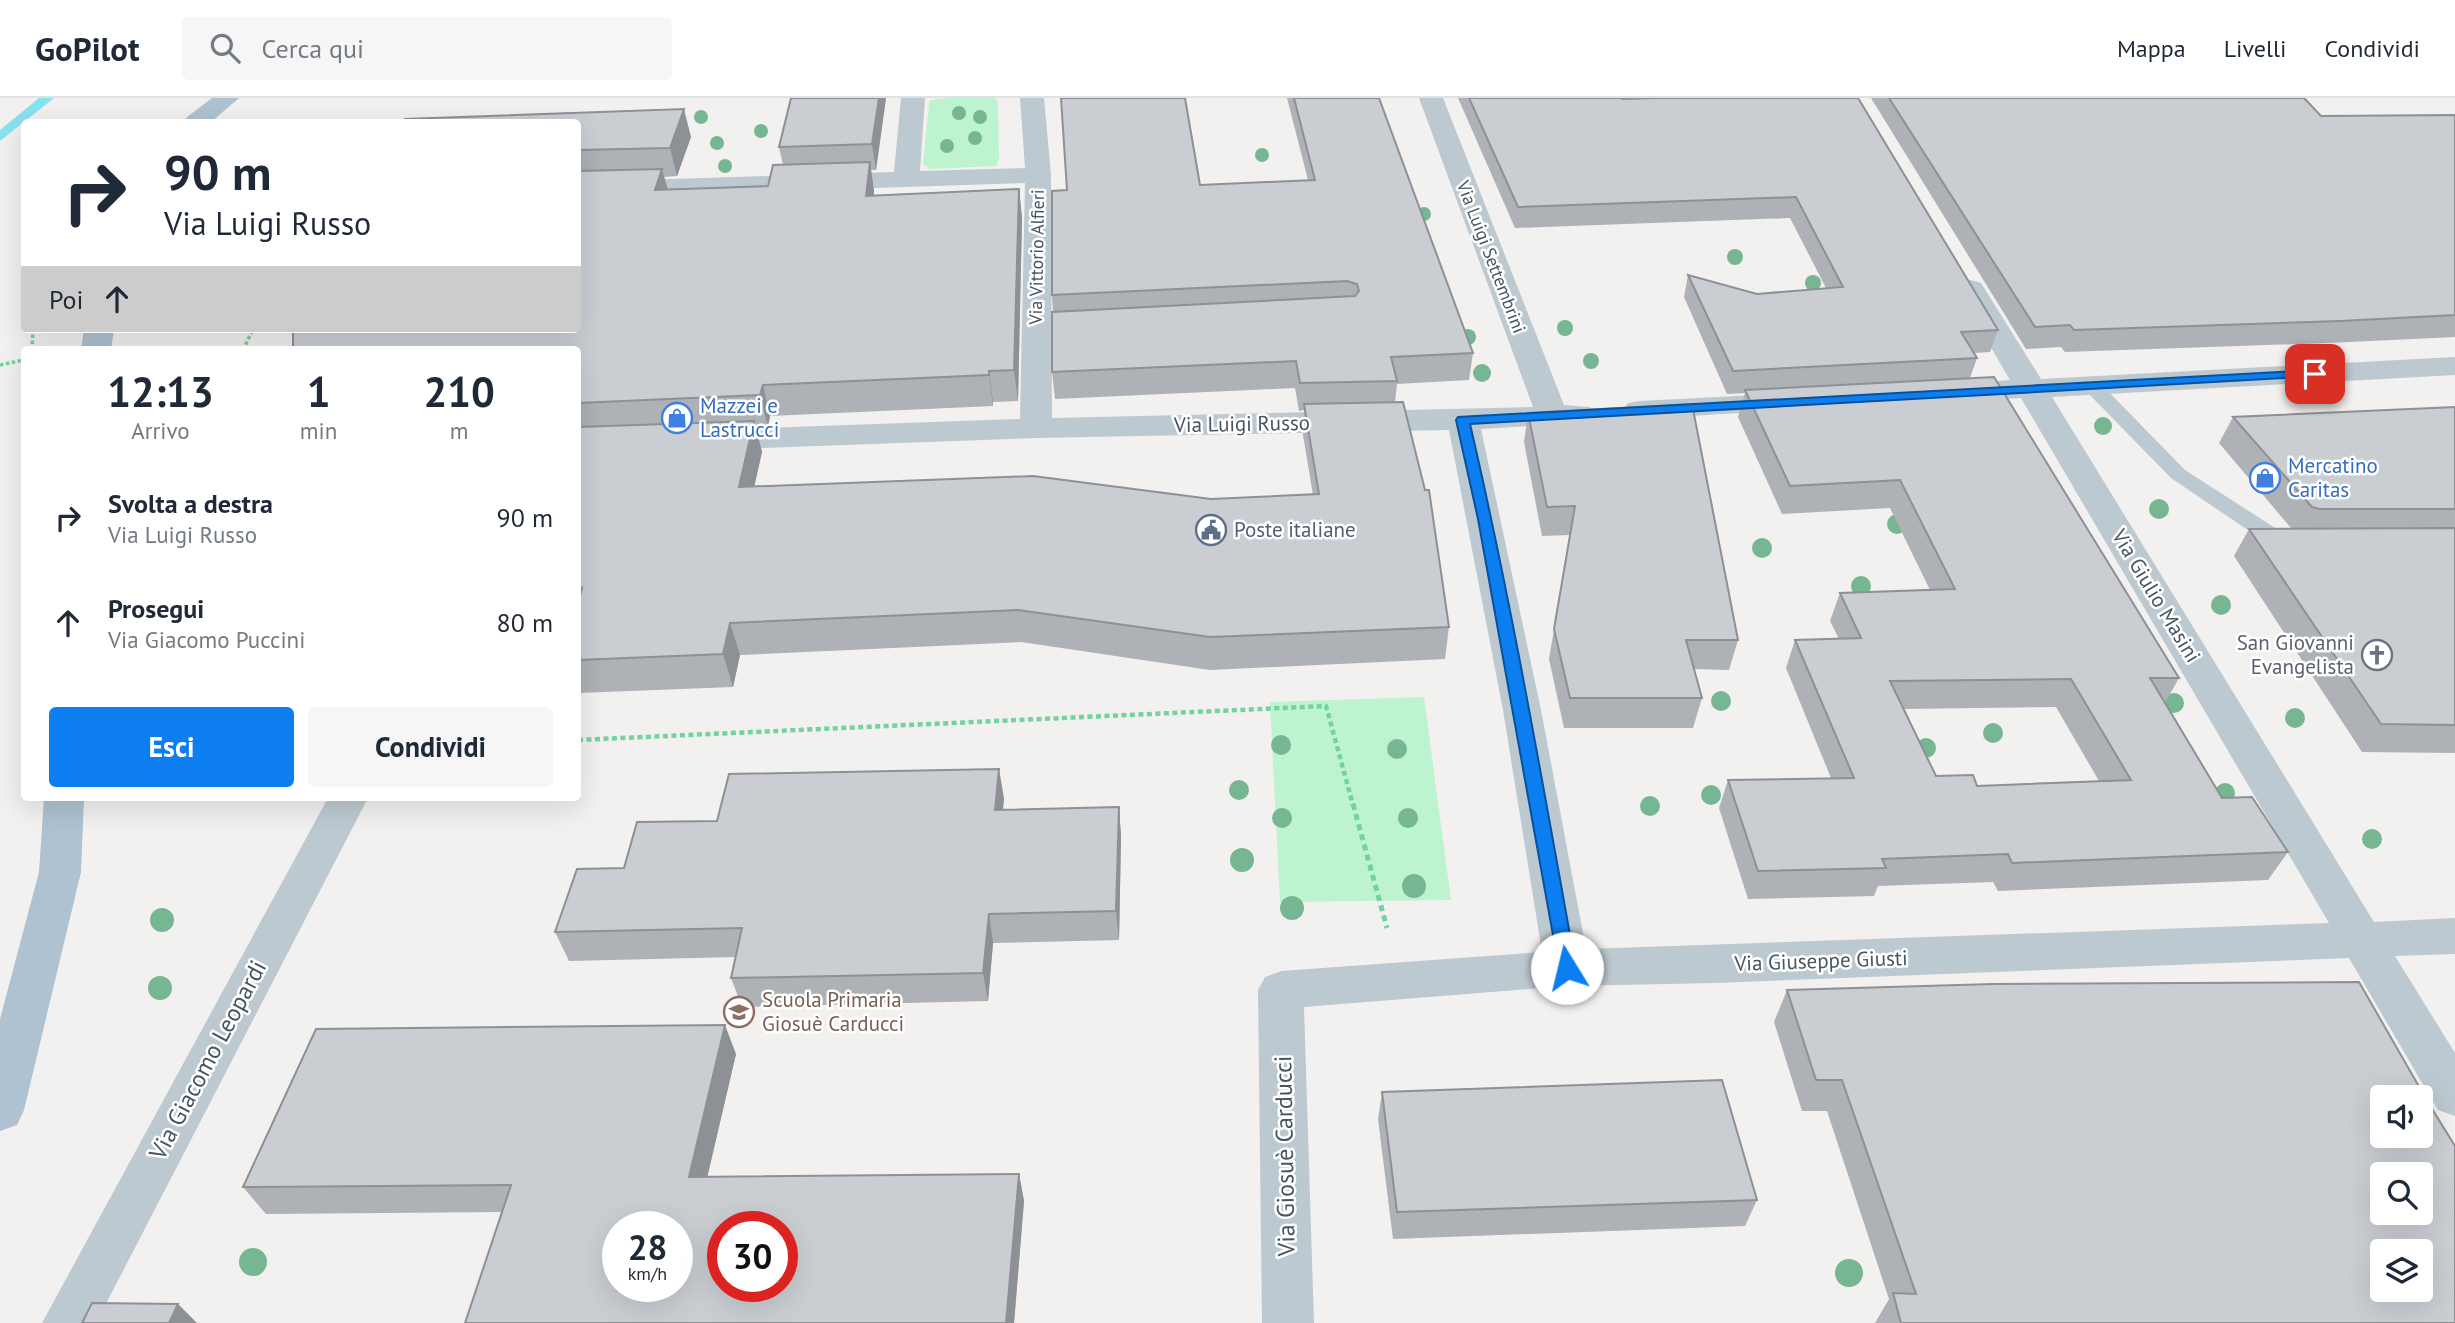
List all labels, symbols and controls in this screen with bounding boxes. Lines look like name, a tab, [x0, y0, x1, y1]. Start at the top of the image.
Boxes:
search box	[182, 17, 672, 80]
text: GoPilot	[35, 27, 140, 70]
icon: search	[206, 29, 244, 67]
text: Cerca qui	[262, 32, 364, 65]
text: Mappa	[2117, 33, 2186, 64]
text: Livelli	[2224, 33, 2286, 64]
text: Condividi	[2324, 33, 2420, 64]
text: 90 m	[164, 140, 271, 204]
icon: right	[49, 147, 140, 238]
street label: Via Luigi Settembrini	[1451, 176, 1531, 336]
street label: Via Vittorio Alfieri	[1024, 189, 1049, 326]
text: Via Luigi Russo	[164, 202, 371, 244]
icon: ahead	[98, 280, 136, 318]
text: Poi	[49, 283, 84, 316]
pin	[2285, 344, 2345, 404]
icon: arrive	[2296, 355, 2334, 393]
text: 12:13	[107, 364, 214, 419]
text: 1	[307, 364, 330, 419]
text: 210	[423, 364, 495, 419]
place label: Mazzei e Lastrucci	[700, 392, 779, 443]
shop icon: Mazzei e Lastrucci	[660, 401, 694, 435]
street label: Via Luigi Russo	[1173, 409, 1310, 438]
text: Arrivo	[131, 416, 190, 445]
text: min	[300, 416, 337, 445]
text: m	[450, 416, 468, 445]
place label: Mercatino Caritas	[2288, 452, 2378, 503]
shop icon: Mercatino Caritas	[2248, 461, 2282, 495]
text: Svolta a destra	[108, 487, 273, 520]
icon: right	[49, 499, 87, 537]
text: 90 m	[497, 501, 553, 534]
public building icon: Poste italiane	[1194, 513, 1228, 547]
place label: Poste italiane	[1234, 516, 1356, 543]
text: Via Luigi Russo	[108, 520, 257, 549]
street label: Via Giulio Masini	[2106, 523, 2207, 667]
text: Prosegui	[108, 592, 204, 625]
icon: ahead	[49, 604, 87, 642]
text: 80 m	[497, 606, 553, 639]
text: Via Giacomo Puccini	[108, 625, 305, 654]
place label: San Giovanni Evangelista	[2237, 629, 2354, 680]
church icon: San Giovanni Evangelista	[2360, 638, 2394, 672]
button: Esci	[49, 707, 294, 787]
button: Condividi	[308, 707, 553, 787]
position arrow	[1530, 931, 1604, 1005]
street label: Via Giuseppe Giusti	[1733, 944, 1908, 977]
street label: Via Giacomo Leopardi	[141, 955, 273, 1166]
place label: Scuola Primaria Giosuè Carducci	[762, 986, 904, 1037]
school or university icon: Scuola Primaria Giosuè Carducci	[722, 995, 756, 1029]
street label: Via Giosuè Carducci	[1267, 1055, 1302, 1258]
map controls	[2370, 1085, 2433, 1302]
button: sound	[2370, 1085, 2433, 1148]
button: search	[2370, 1162, 2433, 1225]
speed limit sign: 30	[707, 1211, 798, 1302]
text: 28	[628, 1224, 667, 1270]
button: layers	[2370, 1239, 2433, 1302]
text: km/h	[628, 1262, 667, 1285]

